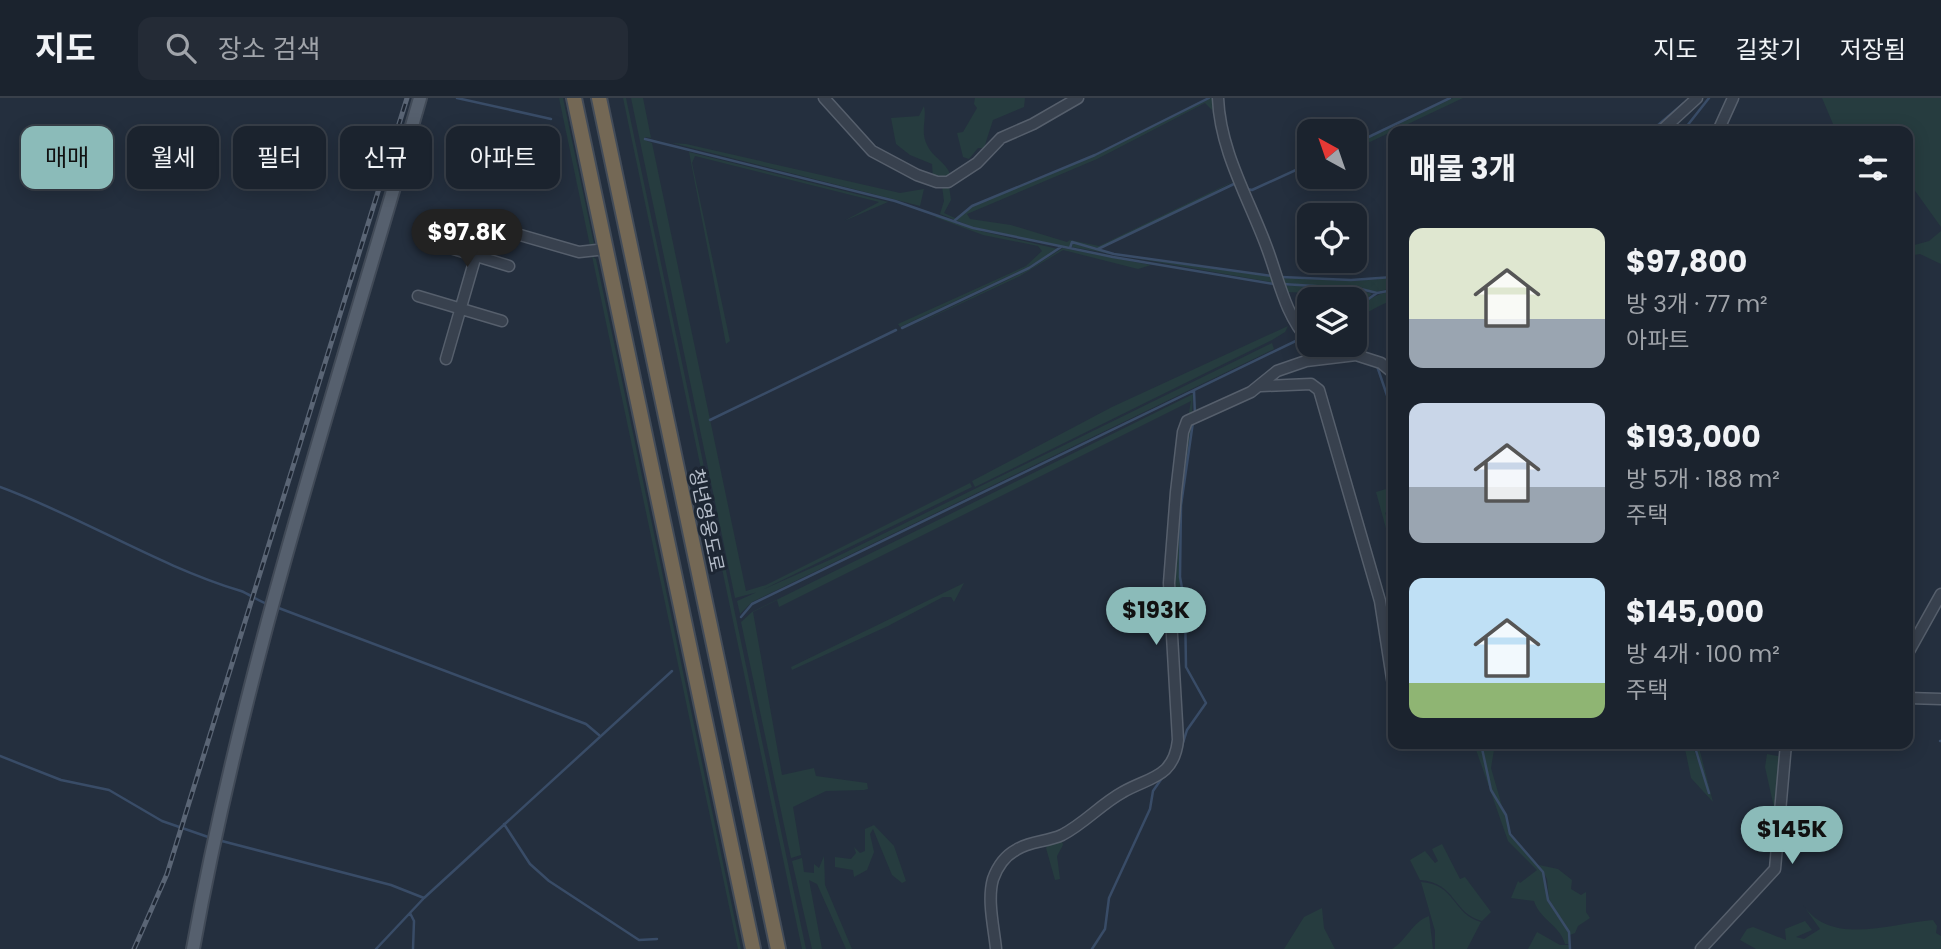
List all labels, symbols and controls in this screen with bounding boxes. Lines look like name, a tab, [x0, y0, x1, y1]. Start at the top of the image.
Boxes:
search box	[138, 17, 628, 80]
text: 지도	[35, 25, 96, 72]
icon: search	[162, 29, 200, 67]
text: 장소 검색	[218, 31, 320, 67]
text: 지도	[1653, 33, 1698, 66]
text: 길찾기	[1736, 33, 1802, 66]
text: 저장됨	[1840, 33, 1906, 66]
north arrow	[1297, 119, 1367, 189]
map controls	[1297, 119, 1367, 357]
chip: 매매	[21, 126, 113, 189]
chip: 월세	[127, 126, 219, 189]
chip: 필터	[233, 126, 326, 189]
chip: 신규	[340, 126, 432, 189]
chip: 아파트	[446, 126, 560, 189]
text: 매물 3개	[1409, 147, 1516, 190]
icon: filters	[1854, 149, 1892, 187]
button: locate	[1297, 203, 1367, 273]
pin: $97.8K	[410, 209, 524, 269]
text: $97.8K	[427, 216, 507, 248]
text: $97,800	[1626, 240, 1747, 283]
icon: home	[1465, 256, 1549, 340]
button: layers	[1297, 287, 1367, 357]
text: 방 3개 · 77 m²	[1626, 288, 1768, 320]
text: 아파트	[1626, 324, 1689, 356]
text: $193,000	[1626, 415, 1761, 458]
icon: home	[1465, 431, 1549, 515]
text: 방 5개 · 188 m²	[1626, 463, 1780, 495]
street label: 청년영웅도로	[682, 466, 731, 574]
text: 주택	[1626, 499, 1668, 531]
pin: $193K	[1107, 588, 1205, 647]
text: $145,000	[1626, 590, 1764, 633]
text: $193K	[1122, 594, 1190, 626]
icon: home	[1465, 606, 1549, 690]
text: 방 4개 · 100 m²	[1626, 638, 1780, 670]
text: 주택	[1626, 674, 1668, 706]
pin: $145K	[1743, 806, 1841, 866]
text: $145K	[1757, 813, 1827, 845]

